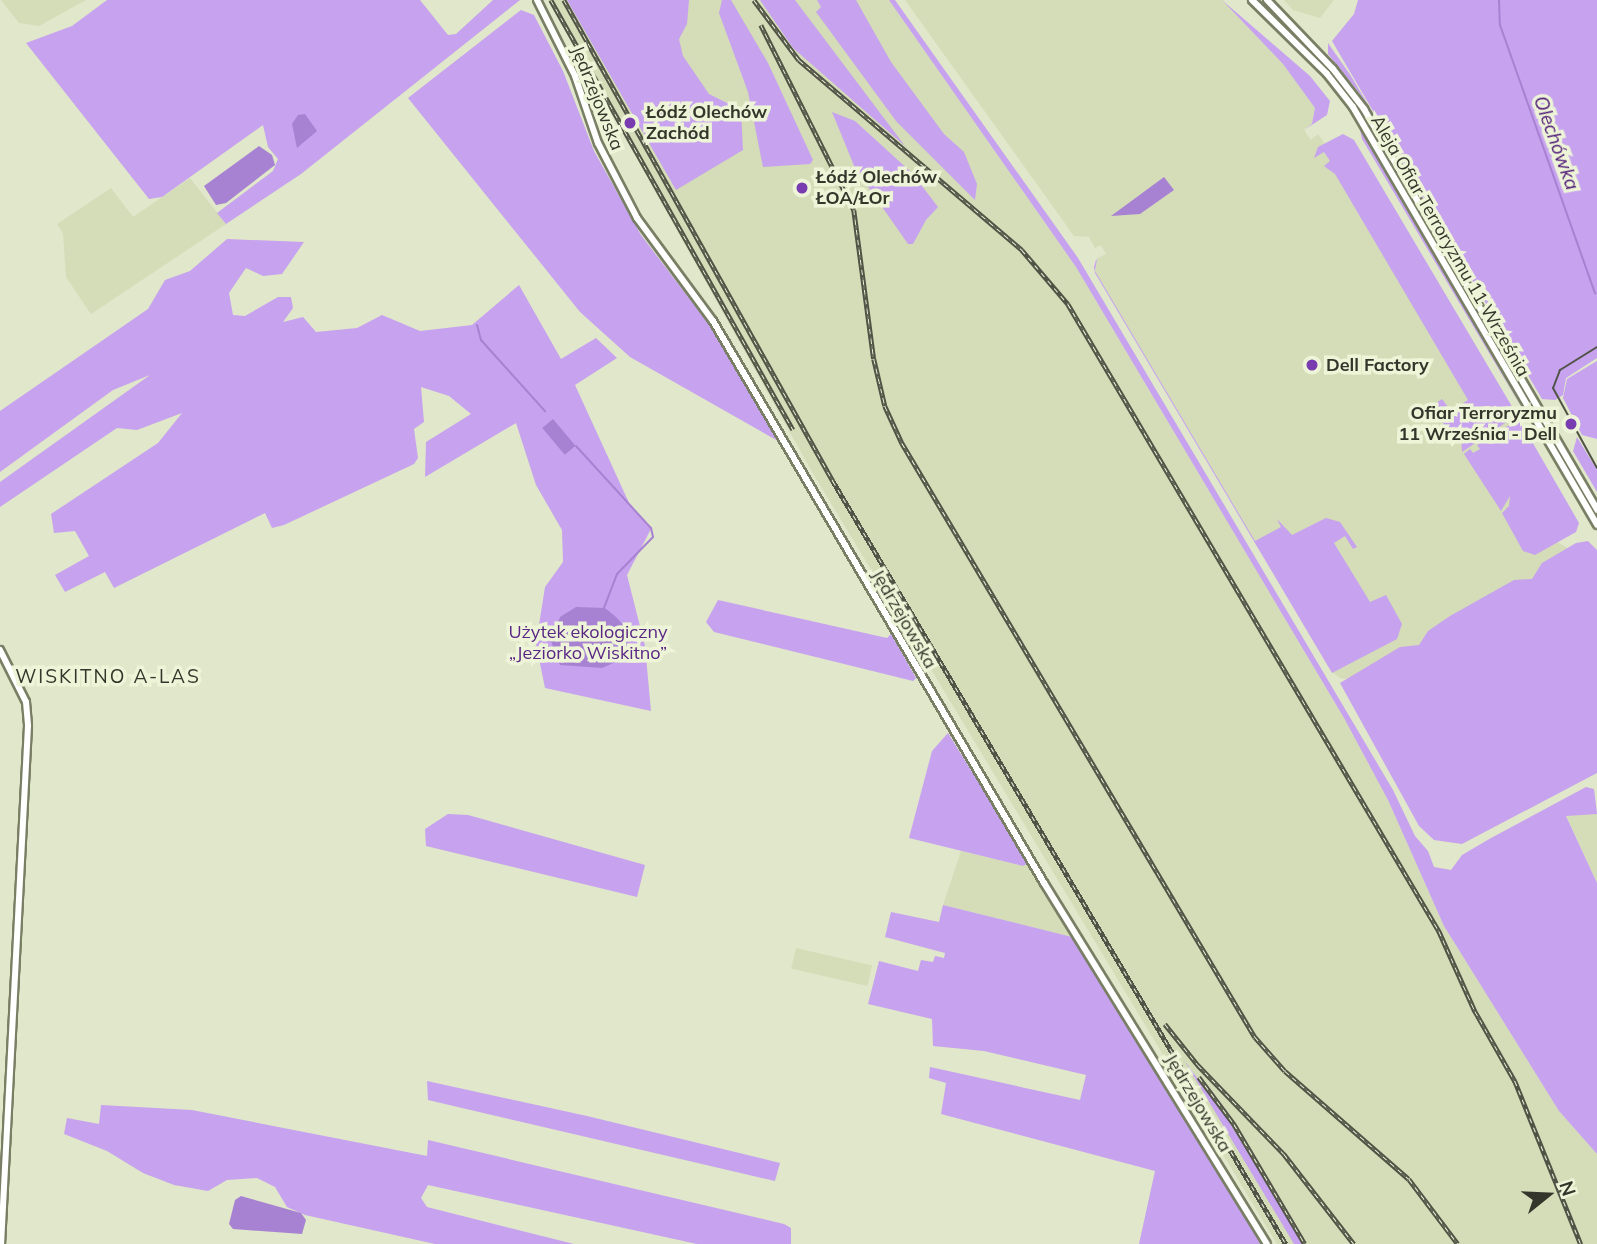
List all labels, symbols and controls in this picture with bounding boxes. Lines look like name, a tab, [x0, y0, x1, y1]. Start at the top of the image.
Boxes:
street label: Jędrzejowska	[566, 43, 628, 153]
water label: Olechówka	[1528, 93, 1584, 193]
place label: Łódź Olechów Zachód	[646, 102, 767, 144]
street label: Aleja Ofiar Terroryzmu 11 Września	[1366, 112, 1534, 380]
marker: Łódź Olechów Zachód	[620, 113, 640, 133]
place label: Łódź Olechów ŁOA/ŁOr	[816, 167, 937, 210]
marker: Łódź Olechów ŁOA/ŁOr	[794, 180, 810, 196]
place label: Dell Factory	[1326, 354, 1429, 376]
marker: Dell Factory	[1304, 357, 1320, 373]
place label: Ofiar Terroryzmu 11 Września - Dell	[1399, 403, 1557, 446]
marker: Ofiar Terroryzmu 11 Września - Dell	[1563, 416, 1579, 432]
street label: Jędrzejowska	[867, 566, 941, 672]
park label: Użytek ekologiczny „Jeziorko Wiskitno”	[508, 622, 668, 664]
district label: WISKITNO A-LAS	[17, 666, 199, 688]
street label: Jędrzejowska	[1160, 1050, 1236, 1156]
north arrow	[1513, 1160, 1583, 1230]
text: N	[1554, 1178, 1582, 1199]

